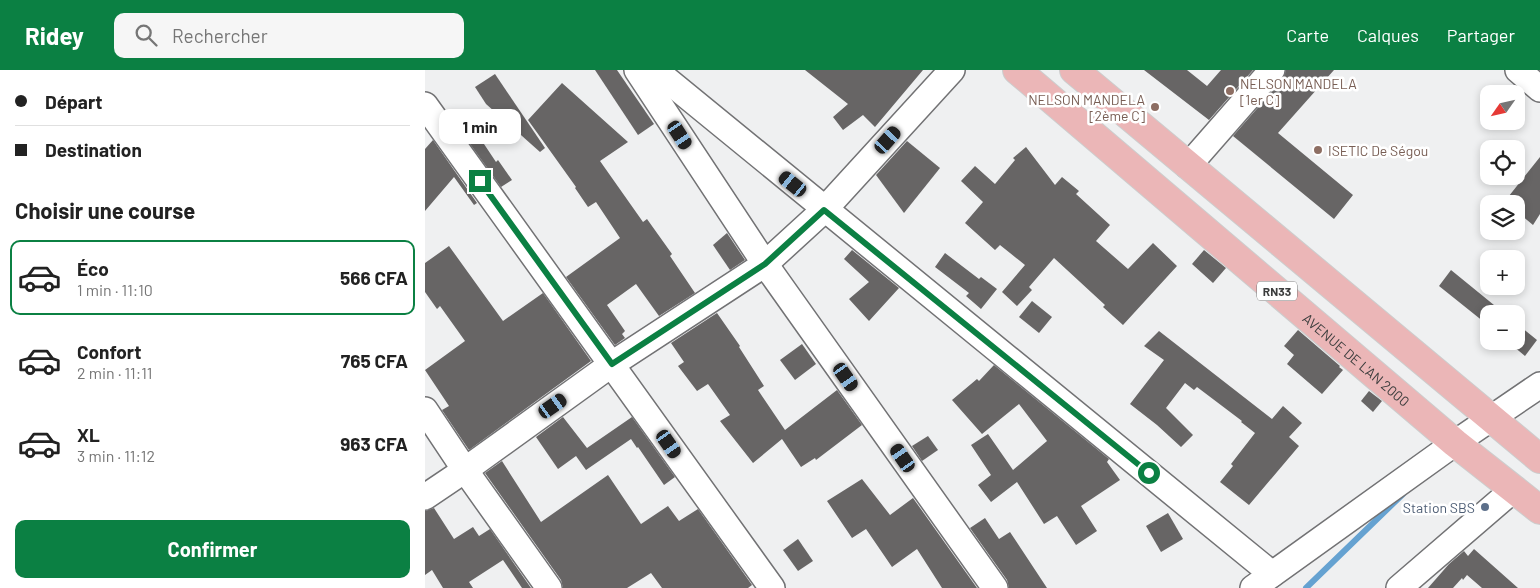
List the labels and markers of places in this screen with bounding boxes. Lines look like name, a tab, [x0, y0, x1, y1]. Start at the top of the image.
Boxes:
place label: NELSON MANDELA [1er C]	[1240, 75, 1357, 108]
marker: NELSON MANDELA [1er C]	[1224, 85, 1236, 97]
place label: NELSON MANDELA [2ème C]	[1028, 91, 1145, 124]
marker: NELSON MANDELA [2ème C]	[1149, 101, 1161, 113]
place label: ISETIC De Ségou	[1328, 142, 1428, 159]
marker: ISETIC De Ségou	[1312, 144, 1324, 156]
place label: Station SBS	[1403, 499, 1475, 516]
marker: Station SBS	[1479, 501, 1491, 513]

